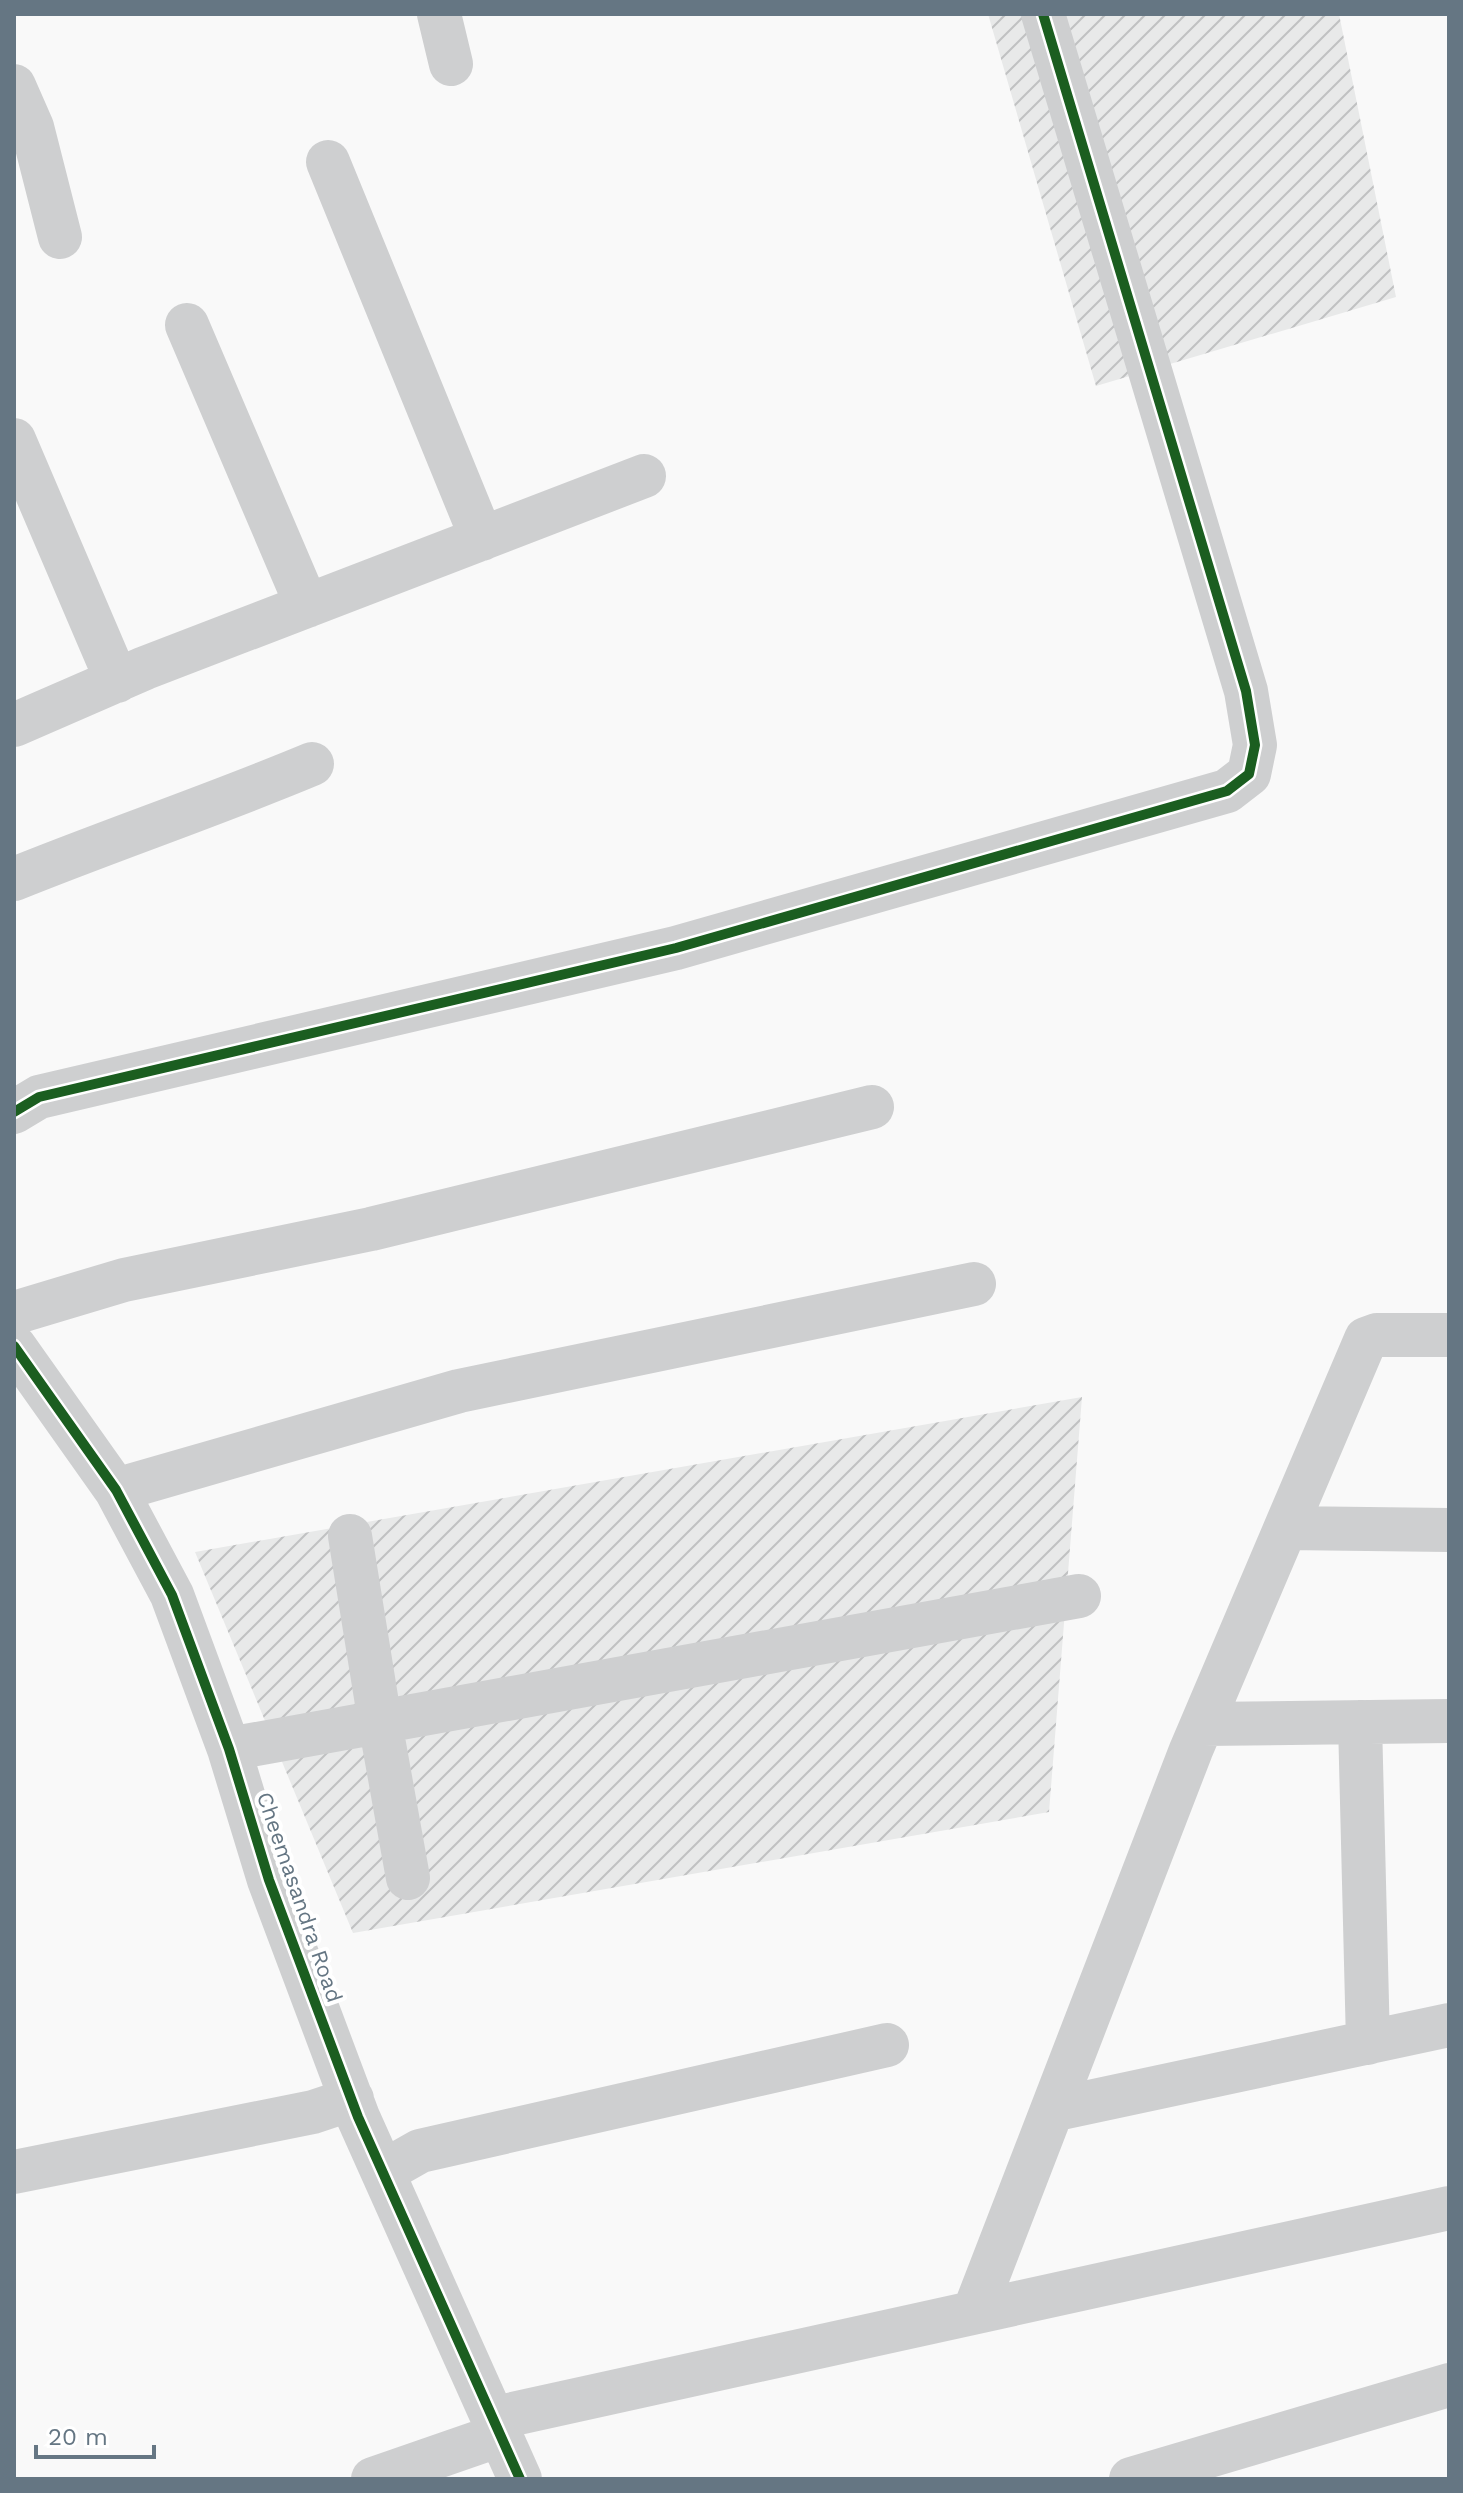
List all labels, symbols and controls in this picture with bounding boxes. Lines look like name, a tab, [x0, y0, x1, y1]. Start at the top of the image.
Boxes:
street label: Cheemasandra Road	[252, 1789, 347, 2006]
scale bar	[36, 2409, 154, 2459]
text: 20 m	[48, 2423, 108, 2451]

